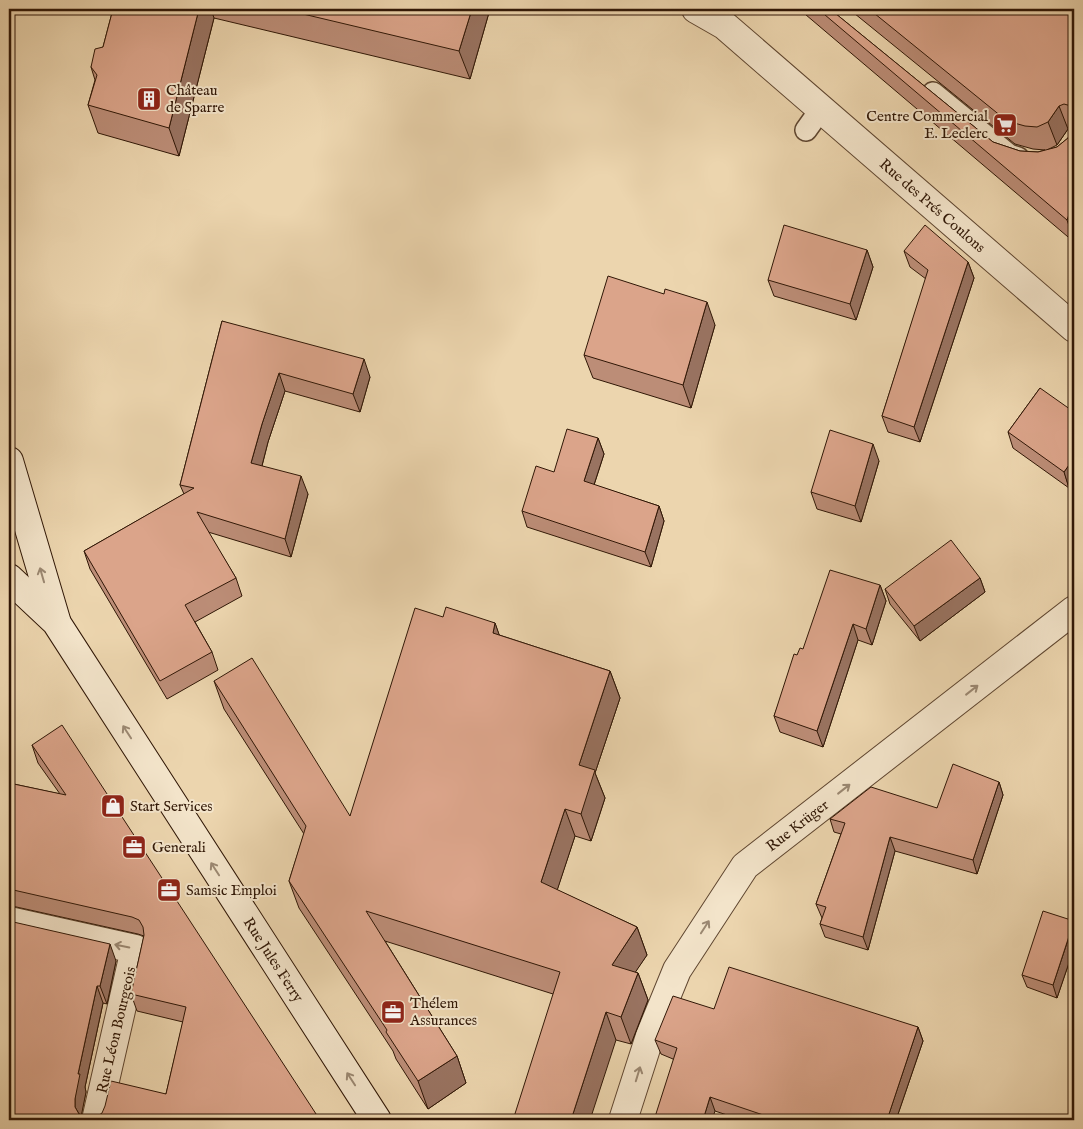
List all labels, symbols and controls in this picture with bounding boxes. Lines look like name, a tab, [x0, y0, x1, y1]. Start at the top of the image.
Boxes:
place label: Château de Sparre	[166, 81, 224, 117]
building icon: Château de Sparre	[136, 86, 162, 112]
place label: Centre Commercial E. Leclerc	[866, 107, 989, 143]
supermarket icon: Centre Commercial E. Leclerc	[992, 112, 1018, 138]
street label: Rue des Prés Coulons	[875, 155, 989, 257]
one-way arrow	[37, 567, 47, 583]
one-way arrow	[965, 684, 978, 695]
one-way arrow	[122, 726, 132, 740]
one-way arrow	[837, 784, 850, 795]
shop icon: Start Services	[100, 793, 126, 819]
street label: Rue Krüger	[763, 795, 833, 856]
place label: Start Services	[130, 797, 213, 816]
office icon: Generali	[121, 834, 147, 860]
place label: Generali	[152, 838, 206, 857]
one-way arrow	[210, 862, 221, 876]
office icon: Samsic Emploi	[156, 877, 182, 903]
place label: Samsic Emploi	[186, 881, 277, 900]
street label: Rue Jules Ferry	[239, 914, 308, 1006]
one-way arrow	[700, 920, 710, 934]
one-way arrow	[115, 941, 131, 950]
street label: Rue Léon Bourgeois	[93, 965, 140, 1095]
place label: Thélem Assurances	[409, 994, 477, 1030]
office icon: Thélem Assurances	[380, 999, 406, 1025]
one-way arrow	[633, 1066, 643, 1082]
one-way arrow	[345, 1073, 355, 1087]

